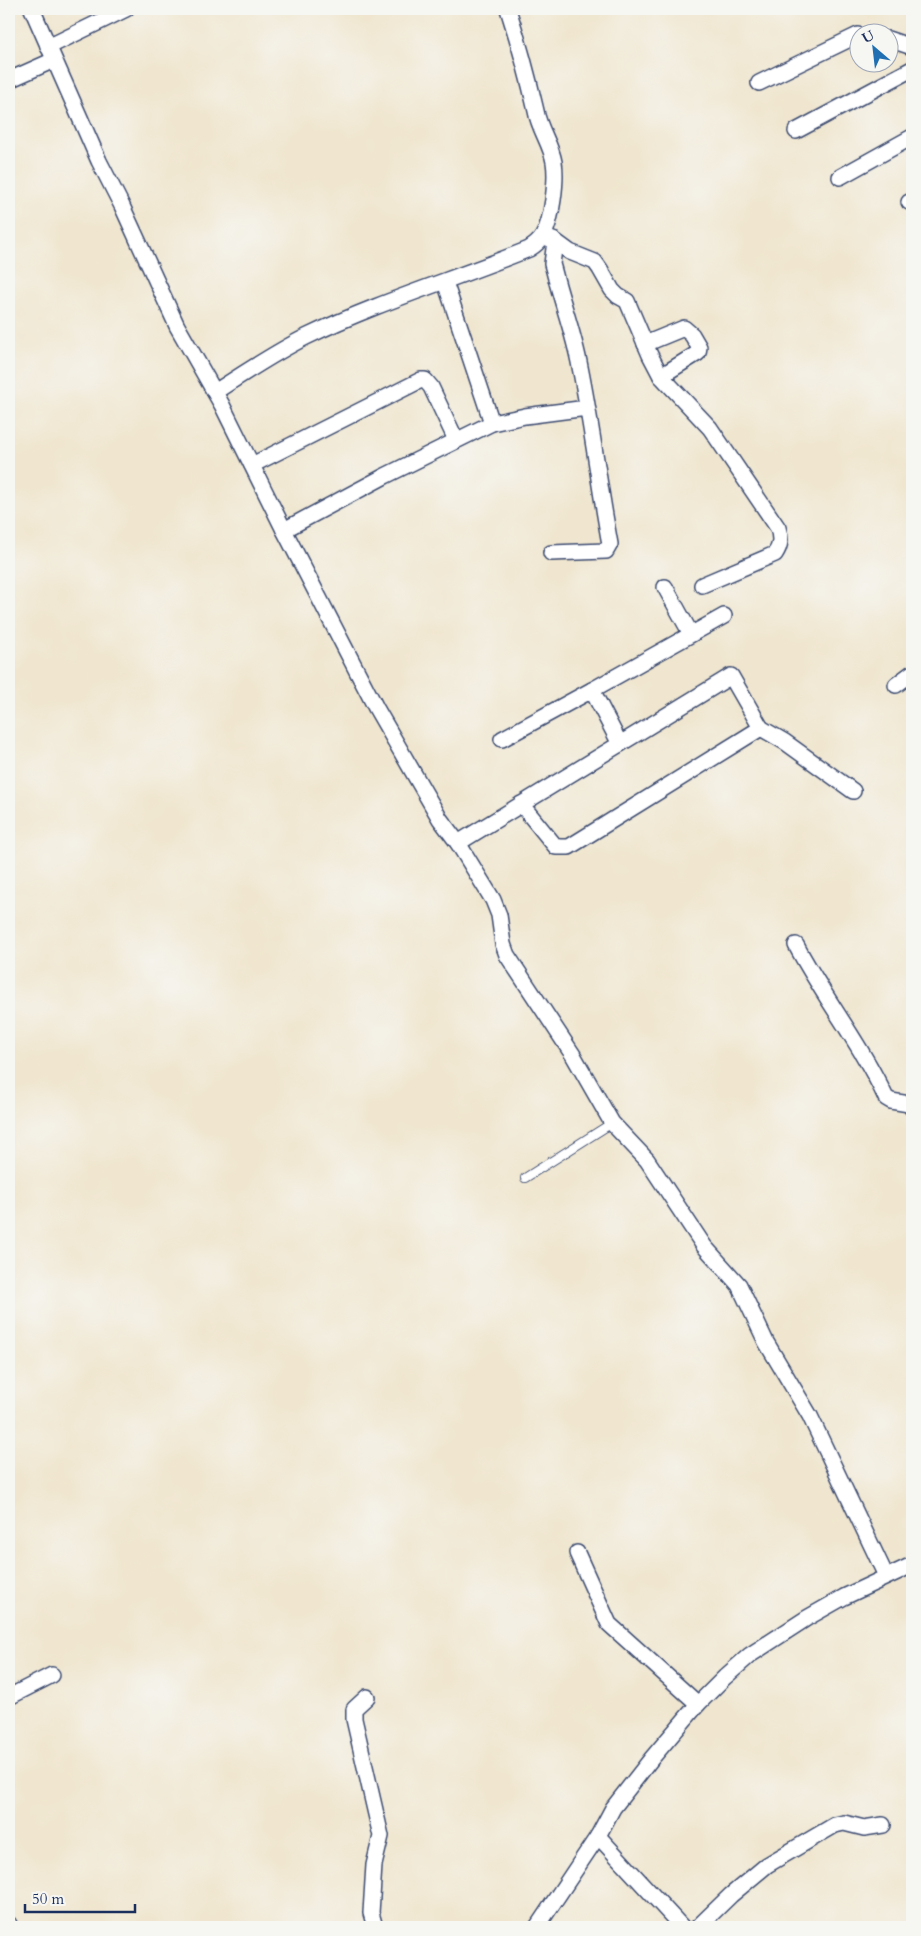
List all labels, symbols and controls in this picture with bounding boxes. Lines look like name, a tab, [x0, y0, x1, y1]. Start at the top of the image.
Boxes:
north arrow	[848, 22, 898, 72]
text: U	[859, 26, 878, 48]
scale bar	[25, 1881, 135, 1913]
text: 50 m	[32, 1889, 64, 1909]

